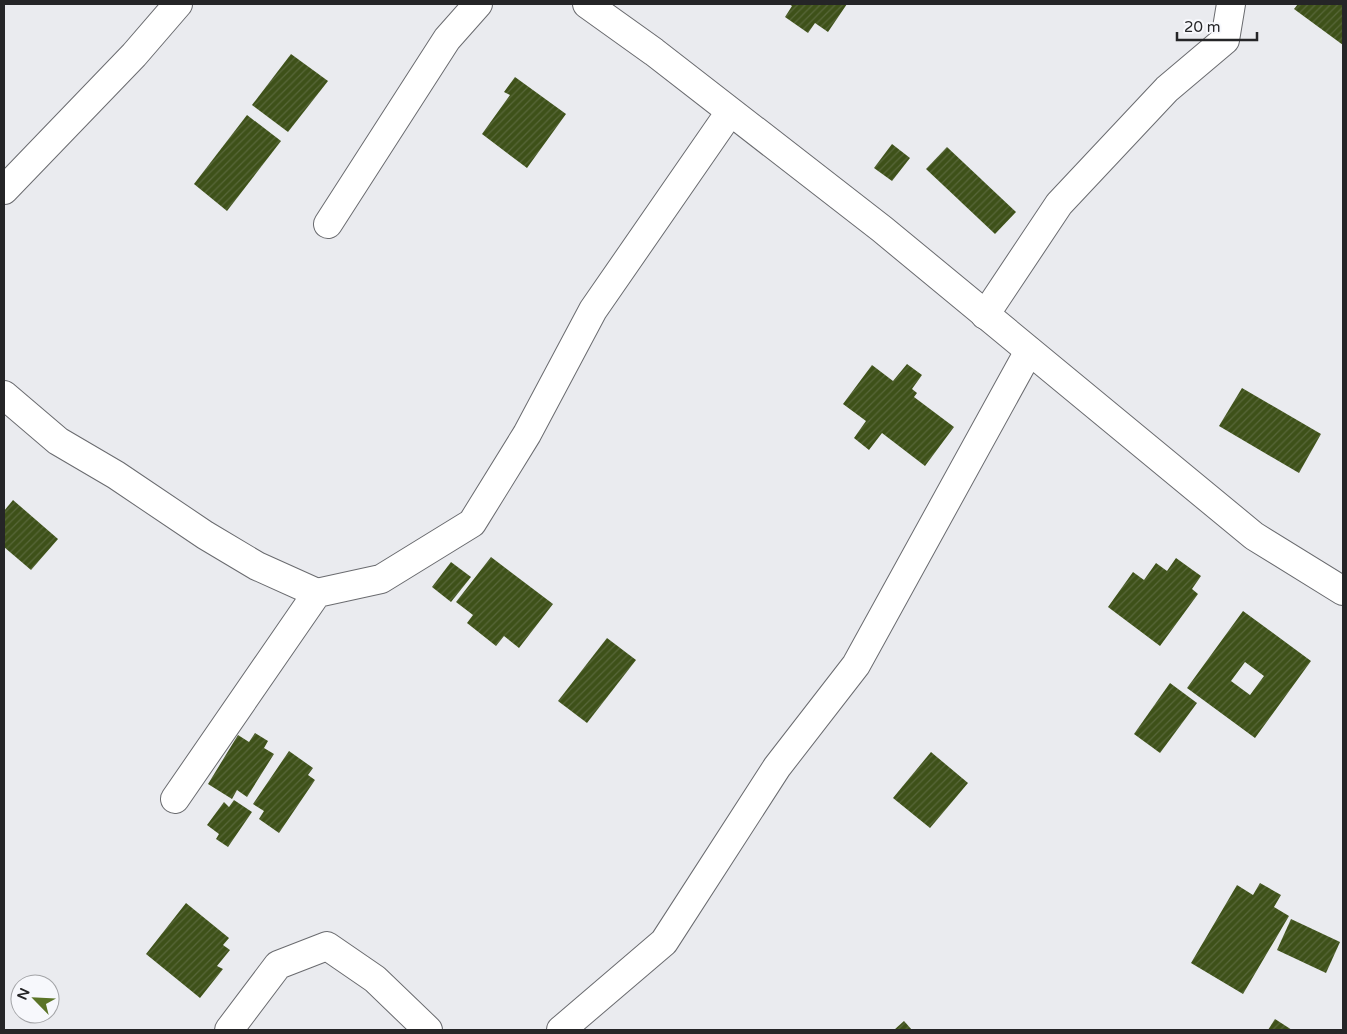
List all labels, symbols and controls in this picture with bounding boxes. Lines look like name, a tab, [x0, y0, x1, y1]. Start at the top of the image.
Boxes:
scale bar	[1177, 10, 1257, 42]
text: 20 m	[1184, 18, 1221, 36]
north arrow	[10, 974, 60, 1024]
text: N	[14, 985, 34, 1003]

